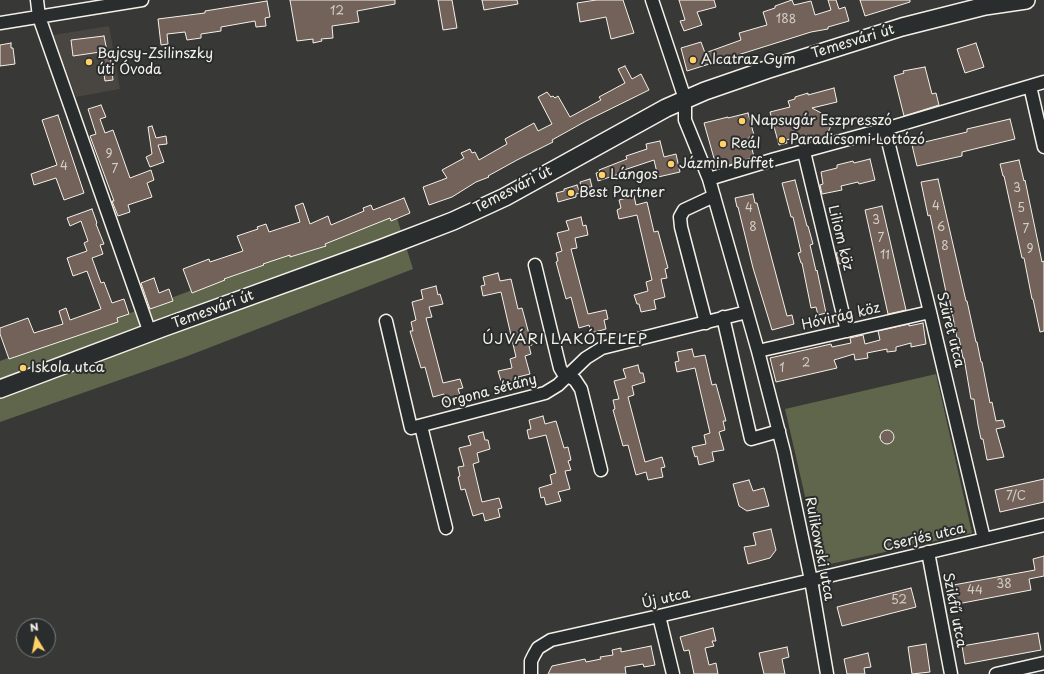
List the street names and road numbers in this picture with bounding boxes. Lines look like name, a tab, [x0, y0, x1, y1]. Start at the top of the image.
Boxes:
street label: Temesvári út	[809, 21, 897, 63]
street label: Temesvári út	[471, 163, 555, 217]
street label: Liliom köz	[824, 203, 856, 273]
street label: Temesvári út	[170, 287, 256, 333]
street label: Szüret utca	[933, 291, 967, 369]
street label: Hóvirág köz	[800, 300, 882, 334]
street label: Orgona sétány	[439, 371, 539, 413]
street label: Rulikowski utca	[801, 496, 837, 602]
street label: Cserjés utca	[882, 520, 966, 556]
street label: Szikfű utca	[939, 571, 969, 649]
street label: Új utca	[640, 585, 692, 613]

